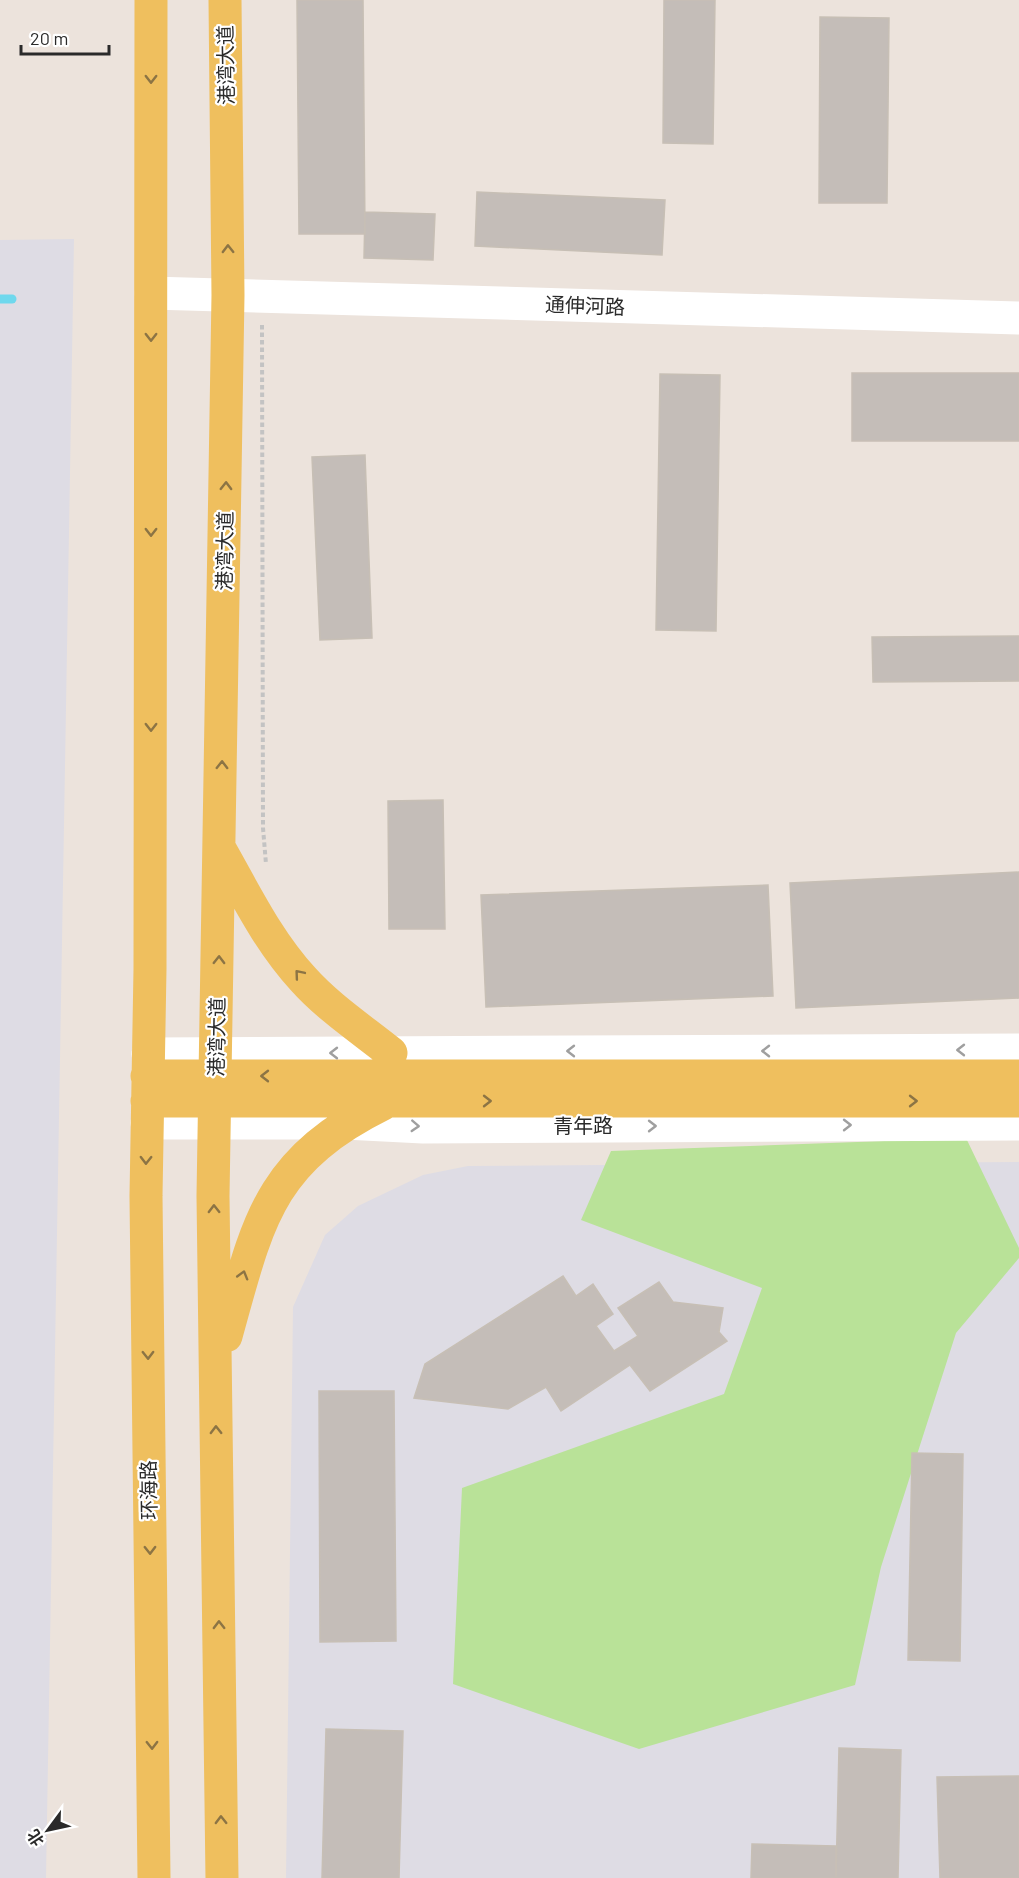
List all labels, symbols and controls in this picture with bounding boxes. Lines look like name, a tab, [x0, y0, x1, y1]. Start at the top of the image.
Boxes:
scale bar	[21, 18, 110, 56]
street label: 港湾大道	[212, 25, 238, 105]
text: 20 m	[30, 27, 68, 49]
one-way arrow	[145, 75, 157, 84]
one-way arrow	[222, 245, 234, 254]
street label: 通伸河路	[545, 292, 625, 318]
one-way arrow	[145, 333, 157, 342]
one-way arrow	[219, 482, 232, 491]
street label: 港湾大道	[211, 511, 237, 591]
one-way arrow	[145, 528, 157, 537]
one-way arrow	[145, 723, 157, 732]
one-way arrow	[216, 761, 228, 770]
one-way arrow	[212, 956, 225, 965]
one-way arrow	[295, 970, 306, 981]
street label: 港湾大道	[203, 997, 229, 1077]
one-way arrow	[956, 1044, 965, 1056]
one-way arrow	[566, 1045, 575, 1057]
one-way arrow	[761, 1045, 770, 1057]
one-way arrow	[329, 1047, 338, 1060]
one-way arrow	[261, 1070, 270, 1082]
one-way arrow	[483, 1095, 492, 1107]
one-way arrow	[909, 1095, 918, 1107]
street label: 青年路	[553, 1113, 613, 1137]
one-way arrow	[843, 1119, 852, 1131]
one-way arrow	[411, 1120, 420, 1133]
one-way arrow	[648, 1120, 657, 1132]
one-way arrow	[140, 1155, 153, 1164]
one-way arrow	[207, 1204, 220, 1213]
one-way arrow	[236, 1270, 248, 1281]
one-way arrow	[141, 1350, 154, 1359]
one-way arrow	[210, 1425, 223, 1434]
street label: 环海路	[135, 1460, 161, 1520]
one-way arrow	[144, 1545, 156, 1554]
one-way arrow	[213, 1620, 225, 1629]
one-way arrow	[146, 1740, 158, 1749]
north arrow	[18, 1800, 78, 1860]
one-way arrow	[215, 1815, 227, 1824]
text: 北	[23, 1827, 47, 1850]

